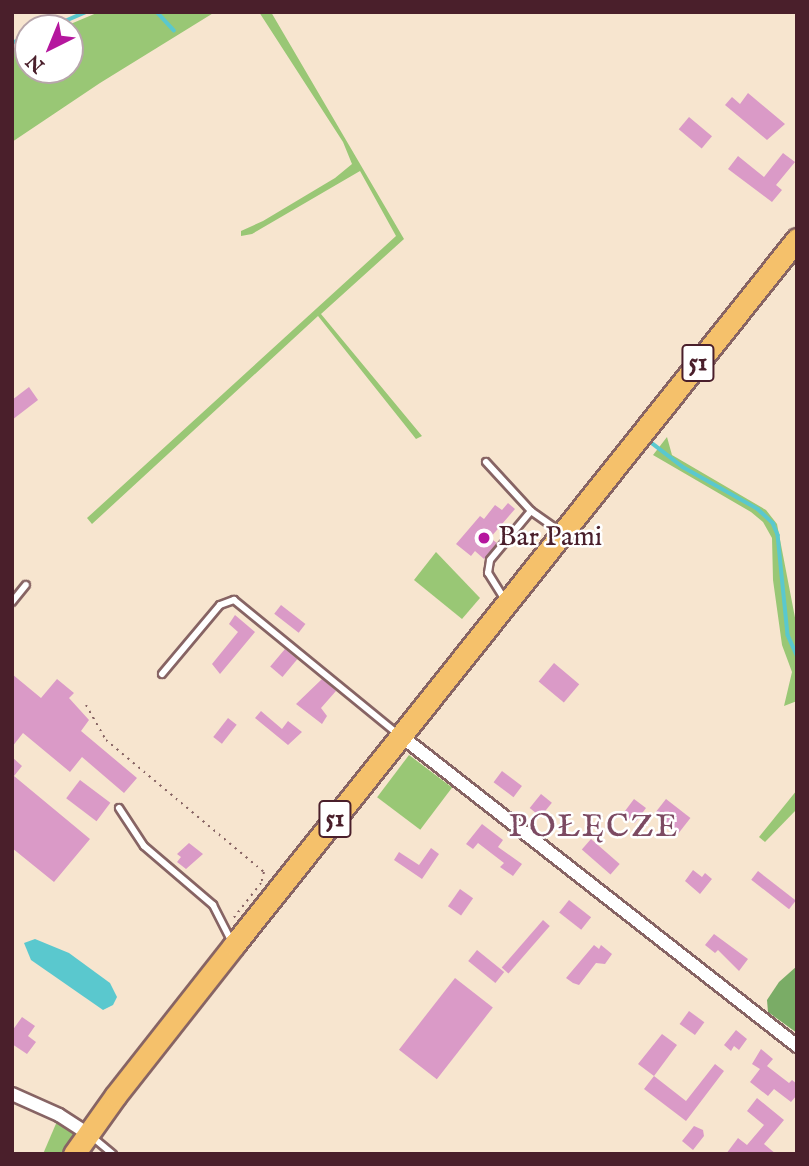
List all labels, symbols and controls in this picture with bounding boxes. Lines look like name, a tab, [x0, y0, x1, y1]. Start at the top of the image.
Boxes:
north arrow	[14, 14, 84, 84]
text: N	[22, 49, 50, 77]
road number: 51	[680, 340, 716, 386]
place label: Bar Pami	[498, 521, 602, 555]
marker: Bar Pami	[476, 530, 492, 546]
road number: 51	[318, 796, 352, 842]
district label: POŁĘCZE	[509, 809, 679, 847]

